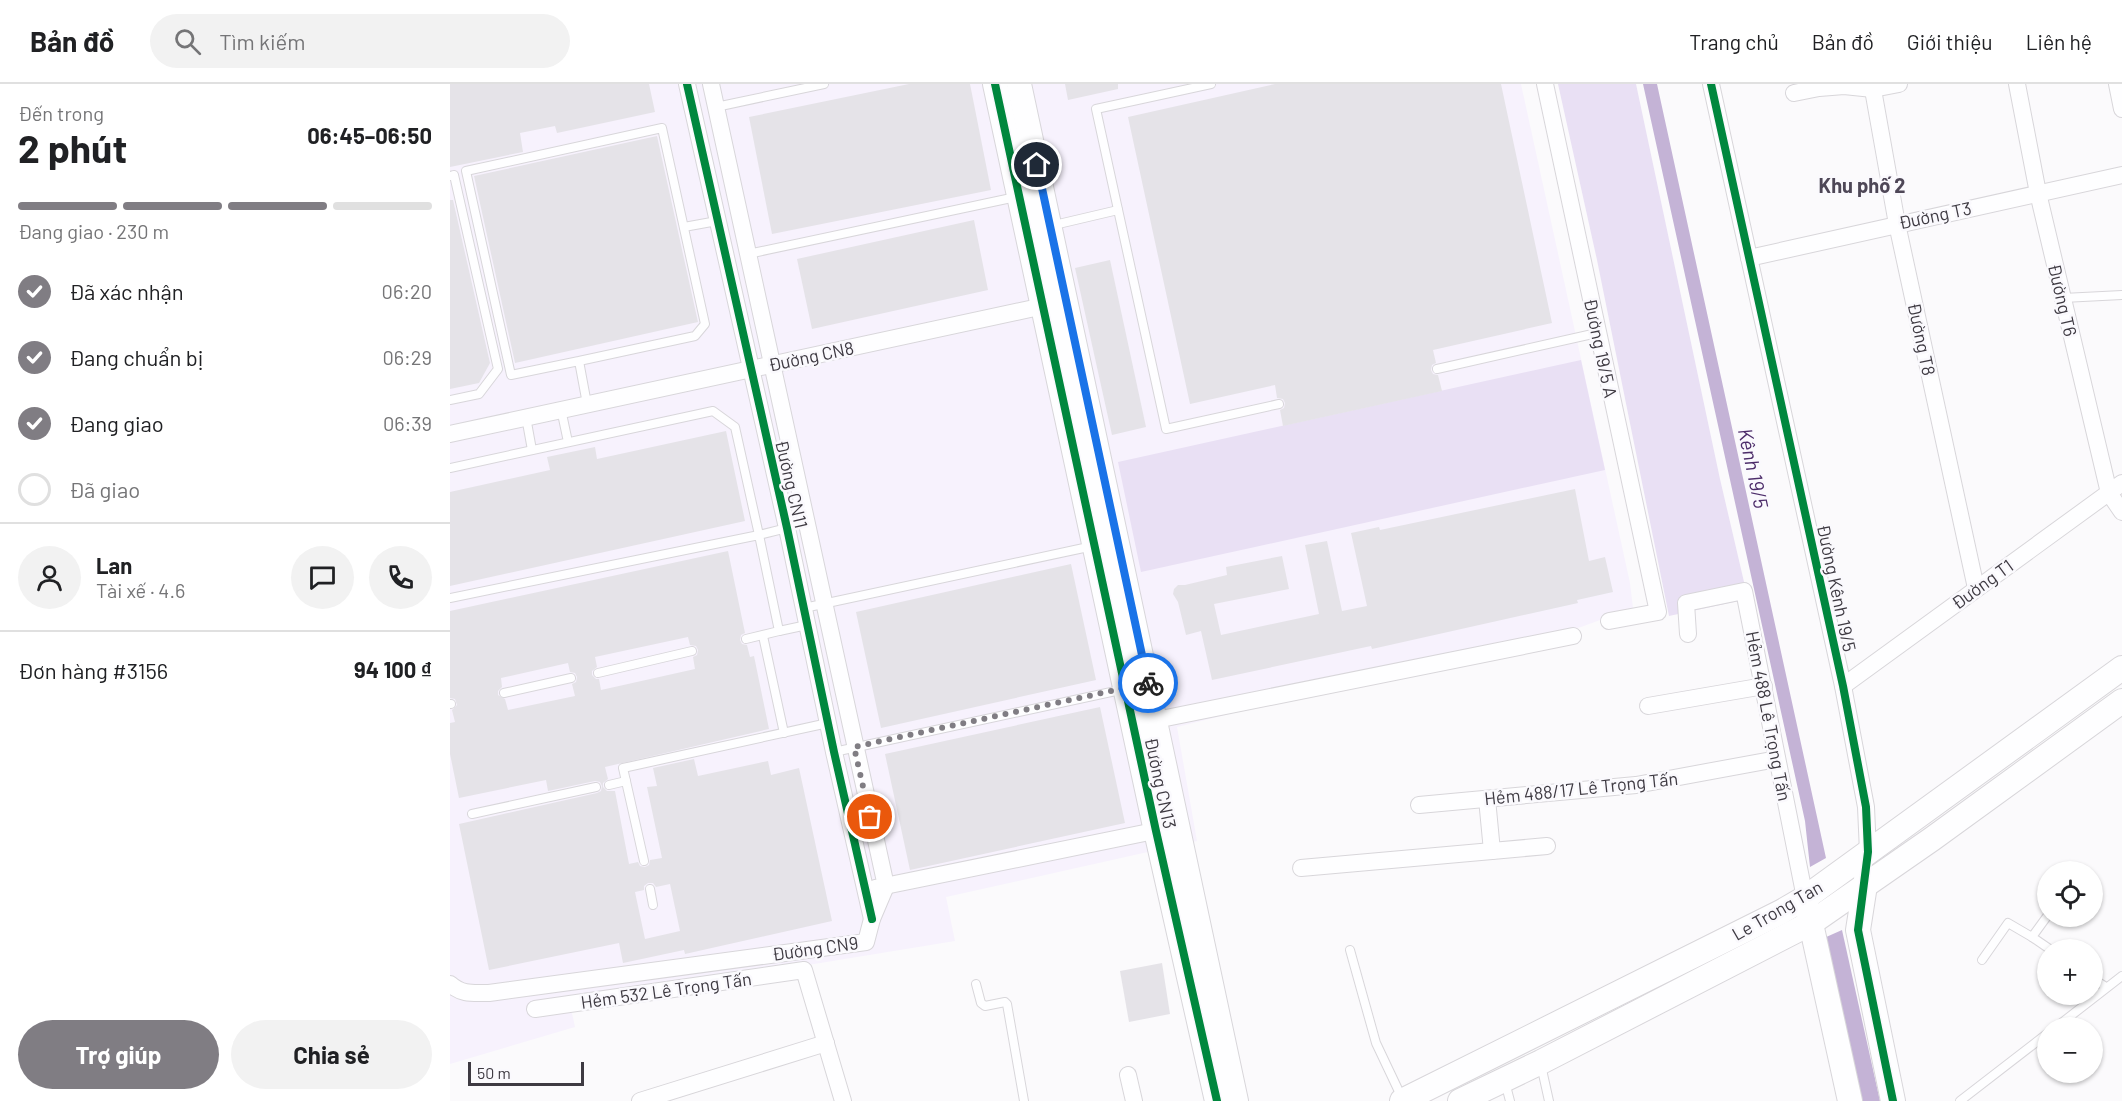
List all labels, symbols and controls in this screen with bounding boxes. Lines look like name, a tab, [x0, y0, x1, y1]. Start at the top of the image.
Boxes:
search box	[150, 14, 570, 68]
text: Bản đồ	[30, 24, 114, 58]
icon: search	[171, 25, 204, 58]
text: Tìm kiếm	[219, 28, 306, 54]
text: Trang chủ	[1689, 29, 1779, 54]
text: Bản đồ	[1812, 29, 1874, 54]
text: Giới thiệu	[1907, 29, 1993, 54]
text: Liên hệ	[2026, 29, 2092, 54]
text: Đến trong	[18, 101, 104, 125]
text: 06:45–06:50	[307, 122, 432, 148]
text: 2 phút	[18, 124, 127, 171]
pin	[1011, 139, 1062, 190]
icon: home	[1020, 148, 1053, 181]
district label: Khu phố 2	[1819, 173, 1905, 197]
street label: Đường T3	[1897, 197, 1973, 233]
text: Đang giao · 230 m	[18, 219, 169, 243]
street label: Đường T6	[2044, 262, 2082, 338]
icon: check	[18, 275, 51, 308]
text: Đã xác nhận	[69, 278, 184, 304]
text: 06:20	[382, 279, 432, 303]
street label: Đường 19/5 A	[1580, 296, 1622, 400]
street label: Đường T8	[1904, 301, 1940, 377]
street label: Đường CN8	[766, 336, 856, 376]
icon: check	[18, 341, 51, 374]
text: Đang chuẩn bị	[69, 344, 203, 370]
text: 06:29	[382, 345, 432, 369]
icon: check	[18, 407, 51, 440]
text: Đang giao	[69, 410, 164, 436]
text: 06:39	[383, 411, 432, 435]
water label: Kênh 19/5	[1734, 426, 1774, 510]
street label: Đường CN11	[771, 438, 813, 530]
text: Đã giao	[69, 476, 140, 502]
street label: Đường Kênh 19/5	[1813, 522, 1861, 654]
button: person	[18, 546, 81, 609]
button: chat	[291, 546, 354, 609]
button: phone	[369, 546, 432, 609]
text: Lan	[96, 552, 132, 578]
street label: Đường T1	[1947, 554, 2017, 614]
text: Tài xế · 4.6	[96, 578, 185, 602]
street label: Hẻm 488 Lê Trọng Tấn	[1742, 629, 1796, 803]
courier	[1118, 653, 1178, 713]
text: 94 100 ₫	[354, 656, 432, 682]
text: Đơn hàng #3156	[18, 657, 168, 683]
icon: bike	[1132, 667, 1165, 700]
street label: Đường CN13	[1141, 735, 1181, 831]
street label: Hẻm 488/17 Lê Trọng Tấn	[1483, 767, 1679, 809]
pin	[844, 791, 895, 842]
icon: bag	[853, 800, 886, 833]
map controls	[2037, 861, 2103, 1083]
button: locate	[2037, 861, 2103, 927]
street label: Le Trong Tan	[1728, 875, 1826, 945]
street label: Đường CN9	[770, 931, 860, 965]
button: +	[2037, 939, 2103, 1005]
street label: Hẻm 532 Lê Trọng Tấn	[579, 967, 753, 1013]
button: −	[2037, 1017, 2103, 1083]
button: Trợ giúp	[18, 1020, 219, 1089]
button: Chia sẻ	[231, 1020, 432, 1089]
scale bar	[468, 1059, 584, 1086]
text: 50 m	[477, 1063, 511, 1082]

